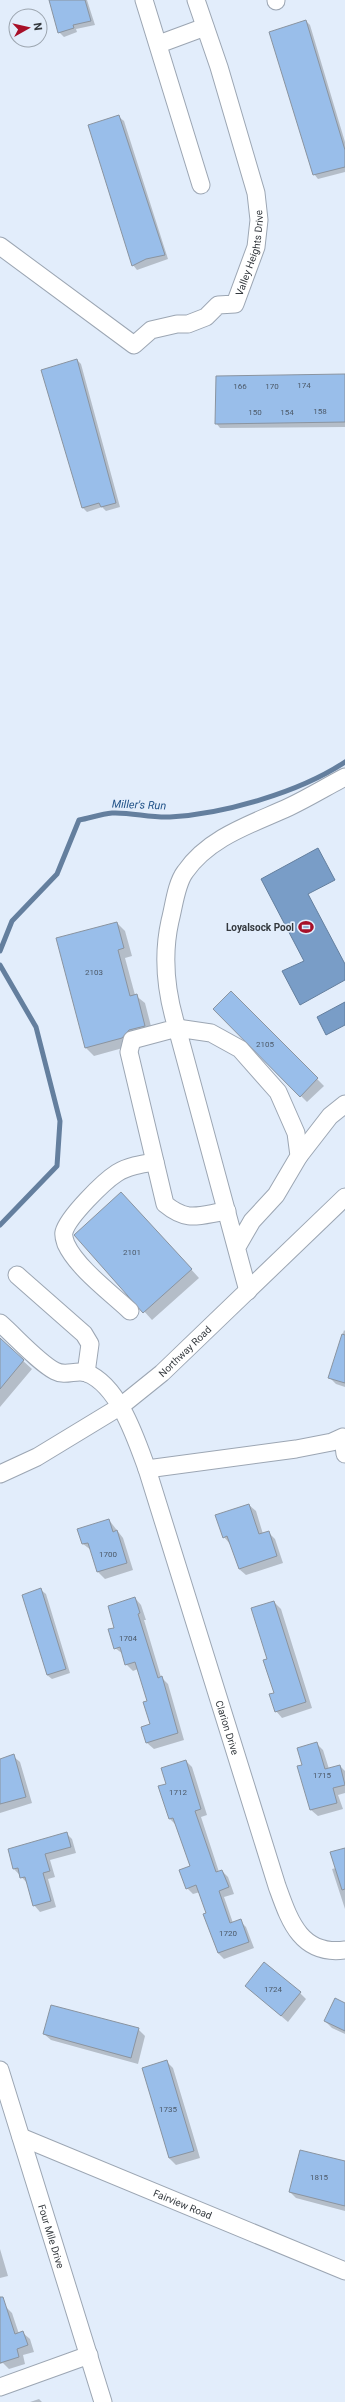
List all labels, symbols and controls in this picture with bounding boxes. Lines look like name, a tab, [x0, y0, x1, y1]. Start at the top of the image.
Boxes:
north arrow	[8, 8, 48, 48]
text: N	[30, 22, 44, 32]
street label: Valley Heights Drive	[233, 209, 264, 297]
house number: 174	[297, 381, 311, 390]
house number: 166	[233, 382, 247, 391]
house number: 170	[265, 382, 279, 391]
house number: 158	[313, 407, 327, 416]
house number: 150	[248, 408, 262, 417]
house number: 154	[280, 408, 294, 417]
water label: Miller's Run	[112, 798, 167, 812]
sports icon: Loyalsock Pool	[297, 918, 315, 936]
place label: Loyalsock Pool	[226, 922, 294, 933]
house number: 2103	[85, 968, 103, 977]
house number: 2105	[256, 1040, 274, 1049]
house number: 2101	[123, 1248, 141, 1257]
street label: Northway Road	[156, 1324, 213, 1379]
house number: 1700	[99, 1550, 117, 1559]
house number: 1704	[119, 1634, 137, 1643]
street label: Clarion Drive	[214, 1699, 241, 1756]
house number: 1715	[313, 1771, 331, 1780]
house number: 1712	[169, 1788, 187, 1797]
house number: 1720	[219, 1929, 237, 1938]
house number: 1724	[264, 1985, 282, 1994]
house number: 1735	[159, 2105, 177, 2114]
house number: 1815	[310, 2173, 328, 2182]
street label: Fairview Road	[152, 2187, 214, 2221]
street label: Four Mile Drive	[36, 2203, 67, 2270]

